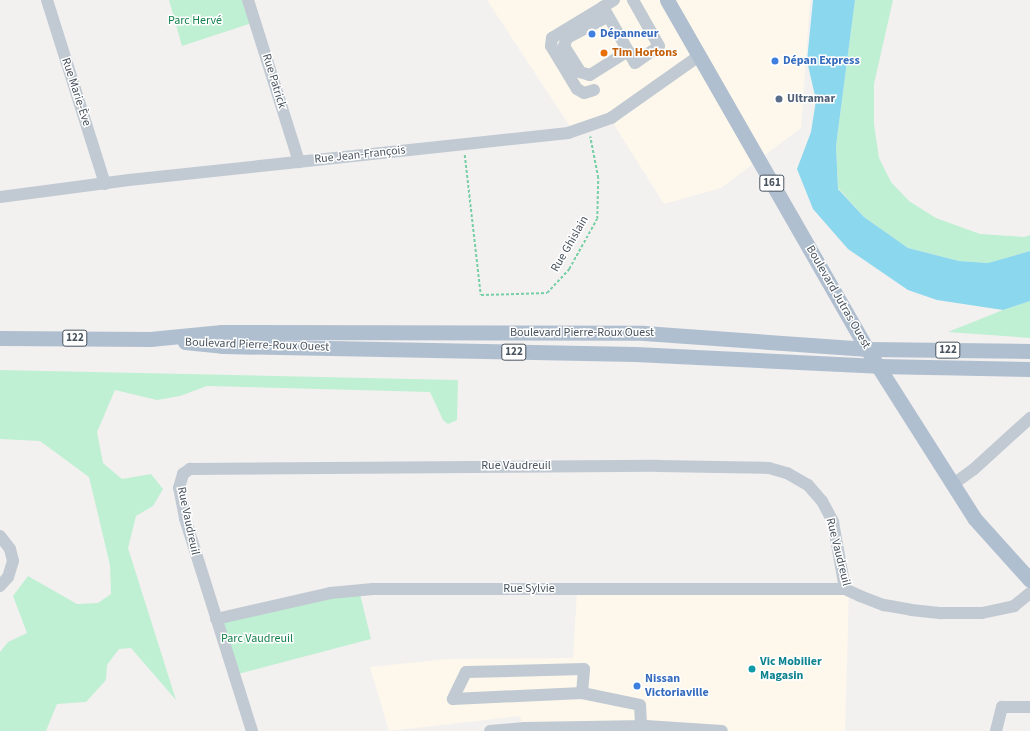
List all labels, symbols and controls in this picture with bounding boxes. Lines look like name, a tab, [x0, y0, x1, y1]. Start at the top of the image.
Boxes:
park label: Parc Hervé	[168, 14, 222, 28]
place label: Dépanneur	[600, 27, 658, 41]
marker: Dépanneur	[587, 29, 597, 39]
place label: Tim Hortons	[612, 46, 677, 60]
marker: Tim Hortons	[599, 48, 609, 58]
street label: Rue Patrick	[259, 52, 289, 110]
place label: Dépan Express	[783, 54, 860, 68]
street label: Rue Marie-Ève	[58, 56, 94, 128]
marker: Dépan Express	[770, 56, 780, 66]
place label: Ultramar	[787, 92, 835, 106]
marker: Ultramar	[774, 94, 784, 104]
street label: Rue Jean-François	[314, 143, 406, 167]
road number: 161	[759, 174, 785, 192]
street label: Rue Ghislain	[548, 213, 592, 275]
street label: Boulevard Jutras Ouest	[803, 243, 873, 351]
street label: Boulevard Pierre-Roux Ouest	[510, 326, 654, 340]
road number: 122	[62, 329, 88, 347]
street label: Boulevard Pierre-Roux Ouest	[185, 335, 329, 355]
road number: 122	[935, 341, 961, 359]
road number: 122	[501, 343, 527, 361]
street label: Rue Vaudreuil	[481, 459, 551, 473]
street label: Rue Vaudreuil	[174, 486, 202, 556]
street label: Rue Vaudreuil	[823, 517, 853, 587]
street label: Rue Sylvie	[503, 582, 555, 596]
park label: Parc Vaudreuil	[221, 632, 293, 646]
place label: Vic Mobilier Magasin	[760, 655, 822, 683]
marker: Vic Mobilier Magasin	[747, 664, 757, 674]
place label: Nissan Victoriaville	[645, 672, 709, 700]
marker: Nissan Victoriaville	[632, 681, 642, 691]

